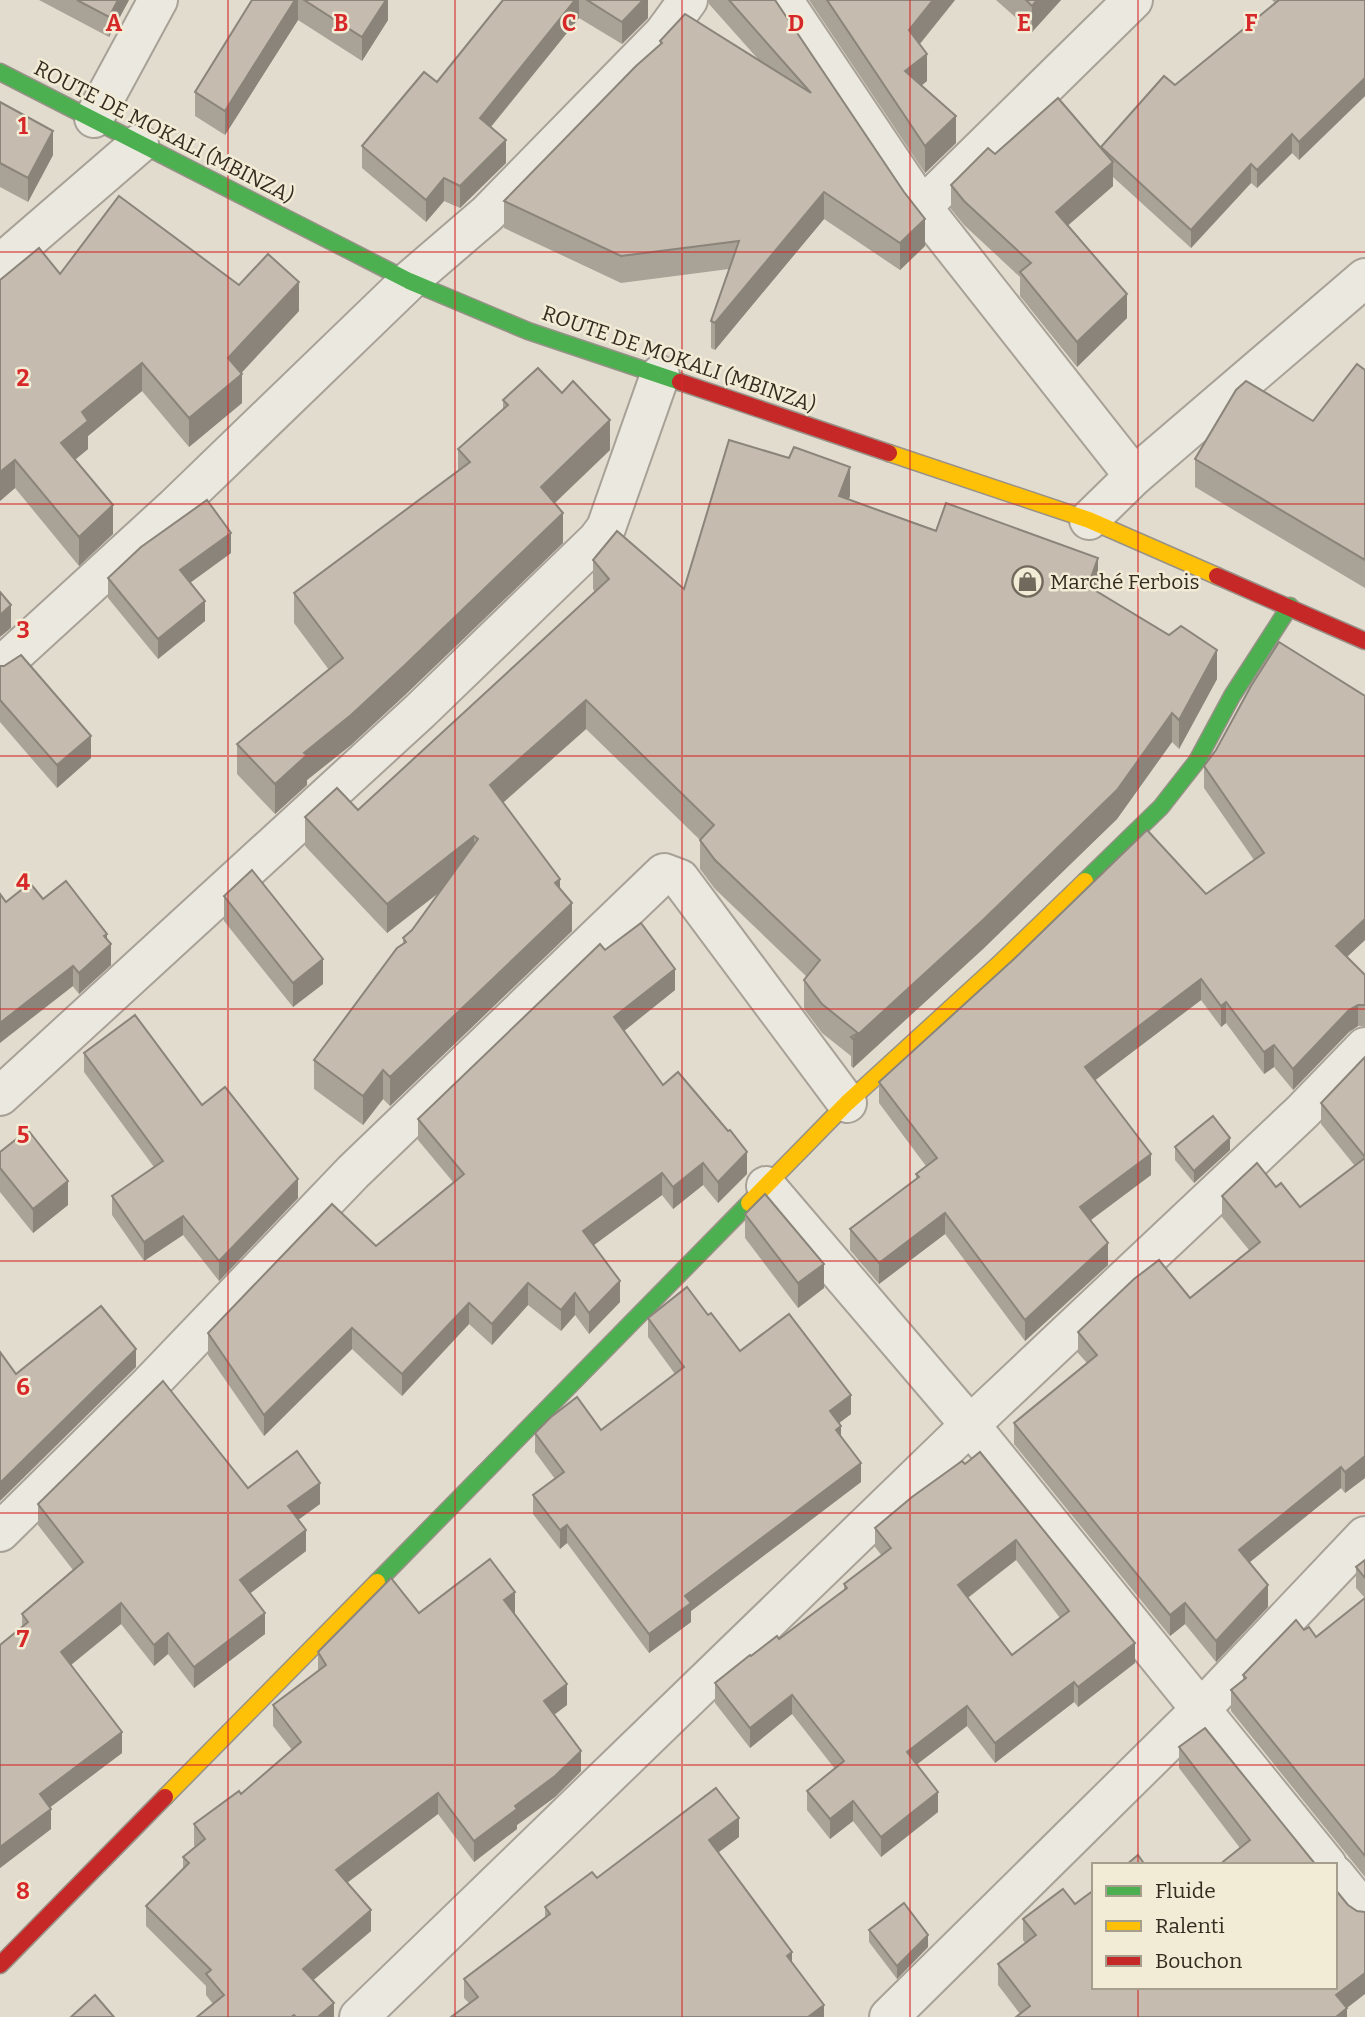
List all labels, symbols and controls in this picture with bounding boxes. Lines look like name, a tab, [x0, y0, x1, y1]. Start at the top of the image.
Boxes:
text: A	[106, 9, 123, 37]
text: B	[334, 9, 348, 37]
text: C	[562, 9, 576, 37]
text: D	[788, 9, 804, 37]
text: E	[1017, 9, 1031, 37]
text: F	[1245, 9, 1258, 37]
street label: ROUTE DE MOKALI (MBINZA)	[30, 55, 298, 209]
text: 1	[18, 112, 28, 140]
street label: ROUTE DE MOKALI (MBINZA)	[539, 300, 819, 418]
text: 2	[17, 364, 30, 392]
shop icon: Marché Ferbois	[1010, 565, 1044, 599]
place label: Marché Ferbois	[1050, 569, 1200, 595]
text: 3	[16, 616, 30, 644]
text: 4	[16, 868, 30, 896]
text: 5	[17, 1121, 29, 1149]
text: 6	[16, 1373, 30, 1401]
text: 7	[17, 1625, 30, 1653]
legend	[1092, 1863, 1337, 1989]
text: 8	[16, 1877, 30, 1905]
text: Fluide	[1155, 1878, 1216, 1904]
text: Ralenti	[1155, 1913, 1225, 1939]
text: Bouchon	[1155, 1948, 1242, 1974]

